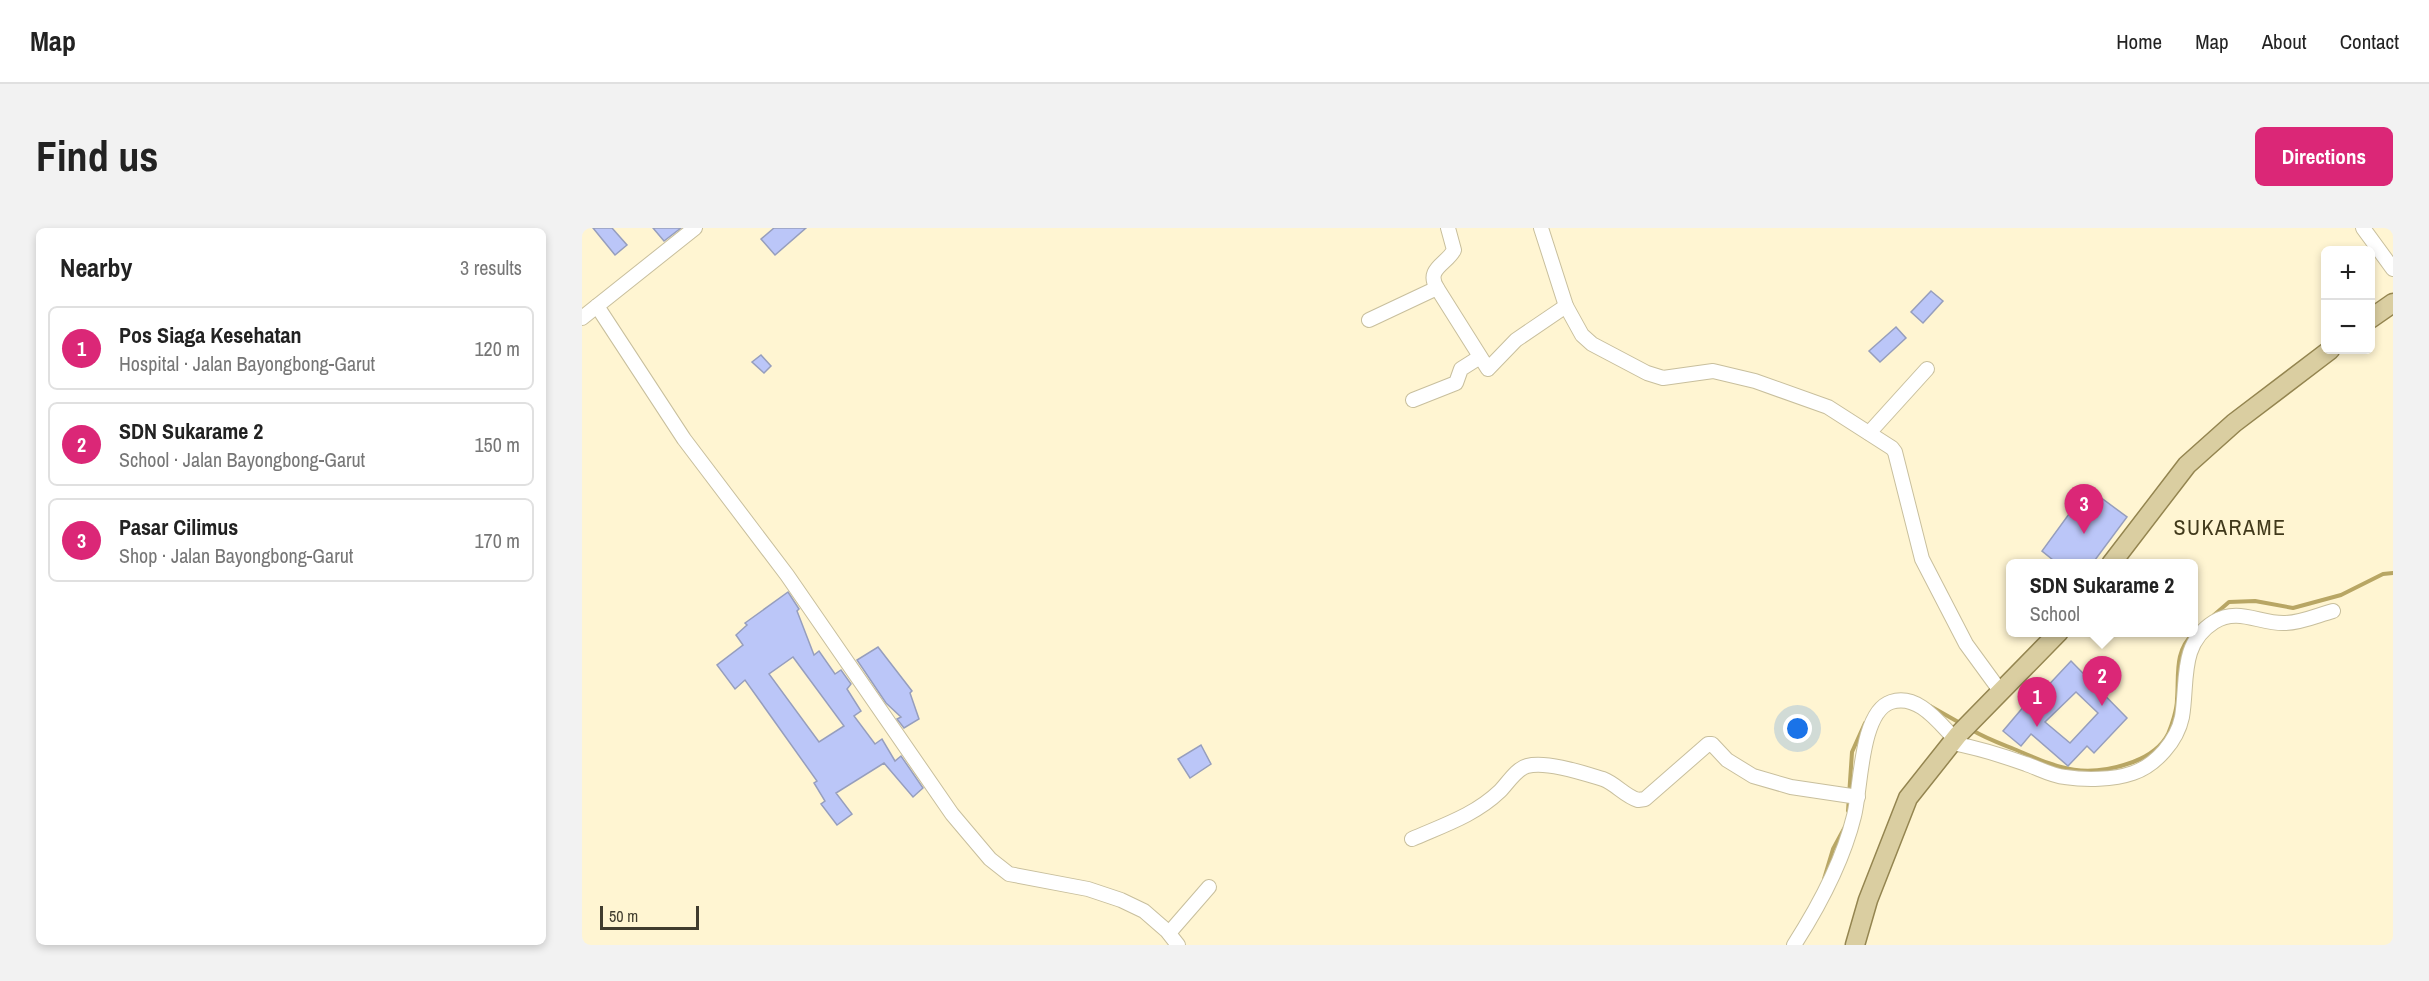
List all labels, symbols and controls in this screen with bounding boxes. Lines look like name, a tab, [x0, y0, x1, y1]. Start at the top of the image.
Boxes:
text: Map	[30, 22, 76, 60]
text: Home	[2116, 27, 2162, 56]
text: Map	[2195, 27, 2229, 56]
text: About	[2262, 27, 2307, 56]
text: Contact	[2340, 27, 2399, 56]
button: Directions	[2255, 127, 2393, 186]
text: Find us	[36, 128, 158, 184]
map controls	[2321, 246, 2375, 354]
button: +	[2321, 246, 2375, 300]
text: Nearby	[60, 250, 132, 285]
text: 3 results	[460, 254, 522, 281]
button: −	[2321, 300, 2375, 354]
text: Pos Siaga Kesehatan	[119, 320, 302, 350]
text: 1	[77, 335, 86, 362]
text: 120 m	[474, 335, 520, 362]
text: Hospital · Jalan Bayongbong-Garut	[119, 350, 375, 377]
text: SDN Sukarame 2	[119, 416, 263, 446]
text: 2	[77, 431, 86, 458]
text: 150 m	[474, 431, 520, 458]
text: School · Jalan Bayongbong-Garut	[119, 446, 365, 473]
pin: 3	[2064, 484, 2104, 534]
text: Pasar Cilimus	[119, 512, 238, 542]
district label: SUKARAME	[2173, 512, 2287, 542]
text: 3	[77, 527, 86, 554]
text: 170 m	[474, 527, 520, 554]
text: Shop · Jalan Bayongbong-Garut	[119, 542, 353, 569]
popup	[2006, 559, 2198, 637]
text: SDN Sukarame 2	[2030, 570, 2174, 600]
text: School	[2030, 600, 2080, 627]
pin: 2	[2082, 656, 2122, 706]
pin: 1	[2018, 678, 2056, 727]
your location	[1783, 714, 1812, 743]
scale bar	[600, 903, 699, 930]
text: 50 m	[609, 905, 638, 927]

